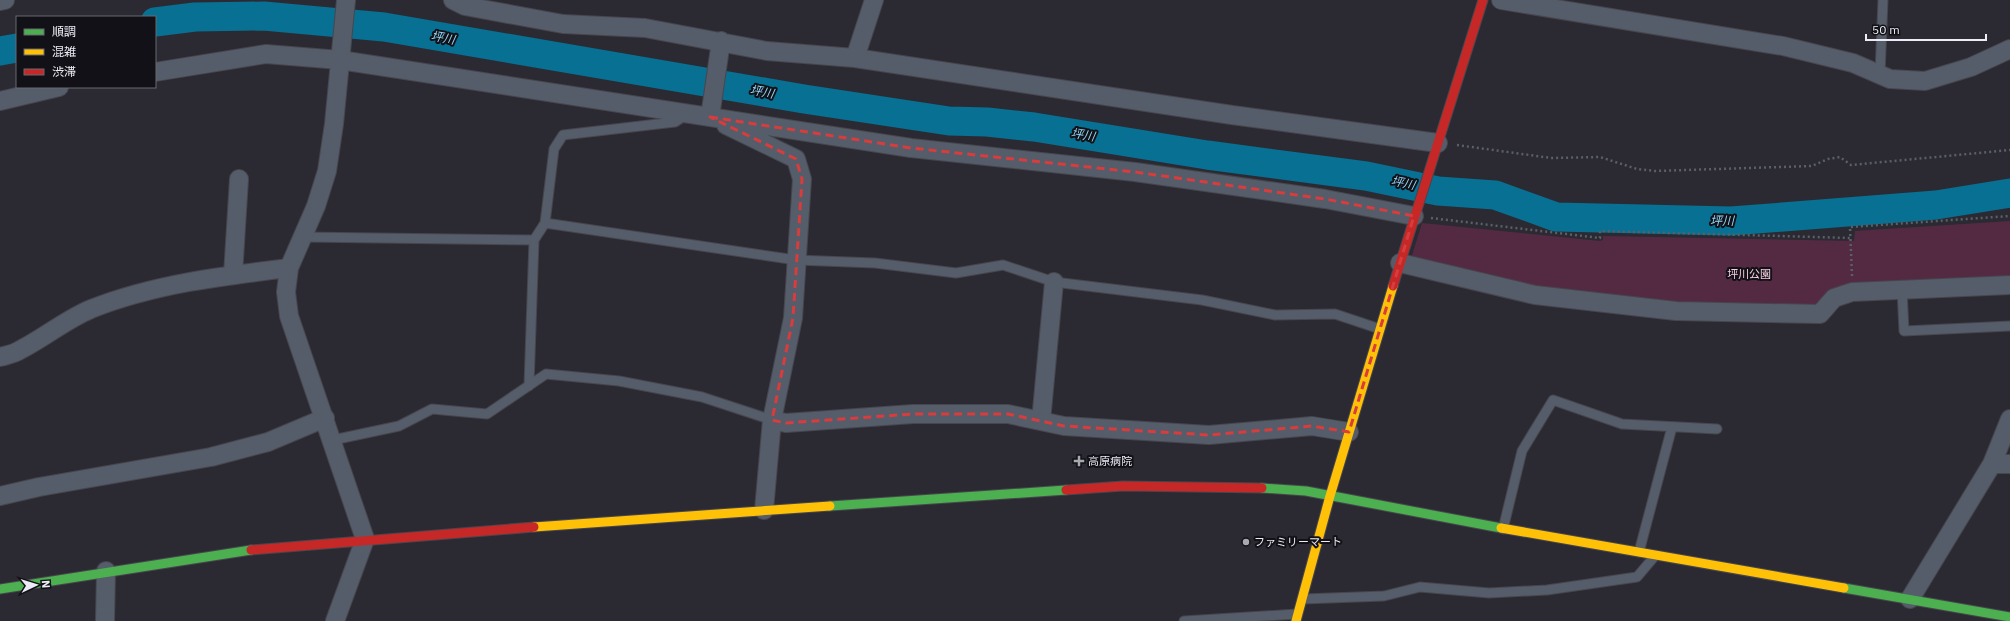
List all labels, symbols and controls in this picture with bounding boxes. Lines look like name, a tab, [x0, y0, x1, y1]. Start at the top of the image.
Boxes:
legend	[16, 16, 156, 88]
scale bar	[1866, 16, 1986, 42]
text: 50 m	[1872, 22, 1900, 37]
text: 順調	[52, 24, 76, 39]
water label: 坪川	[430, 28, 458, 47]
text: 混雑	[52, 44, 76, 59]
text: 渋滞	[52, 64, 76, 79]
water label: 坪川	[749, 82, 777, 101]
water label: 坪川	[1070, 125, 1098, 144]
water label: 坪川	[1390, 173, 1418, 193]
water label: 坪川	[1710, 213, 1736, 228]
park label: 坪川公園	[1727, 267, 1771, 281]
place label: 高原病院	[1088, 454, 1132, 468]
marker: 高原病院	[1073, 455, 1085, 467]
place label: ファミリーマート	[1254, 535, 1342, 549]
marker: ファミリーマート	[1241, 537, 1251, 547]
north arrow	[16, 565, 56, 605]
text: N	[39, 580, 53, 589]

